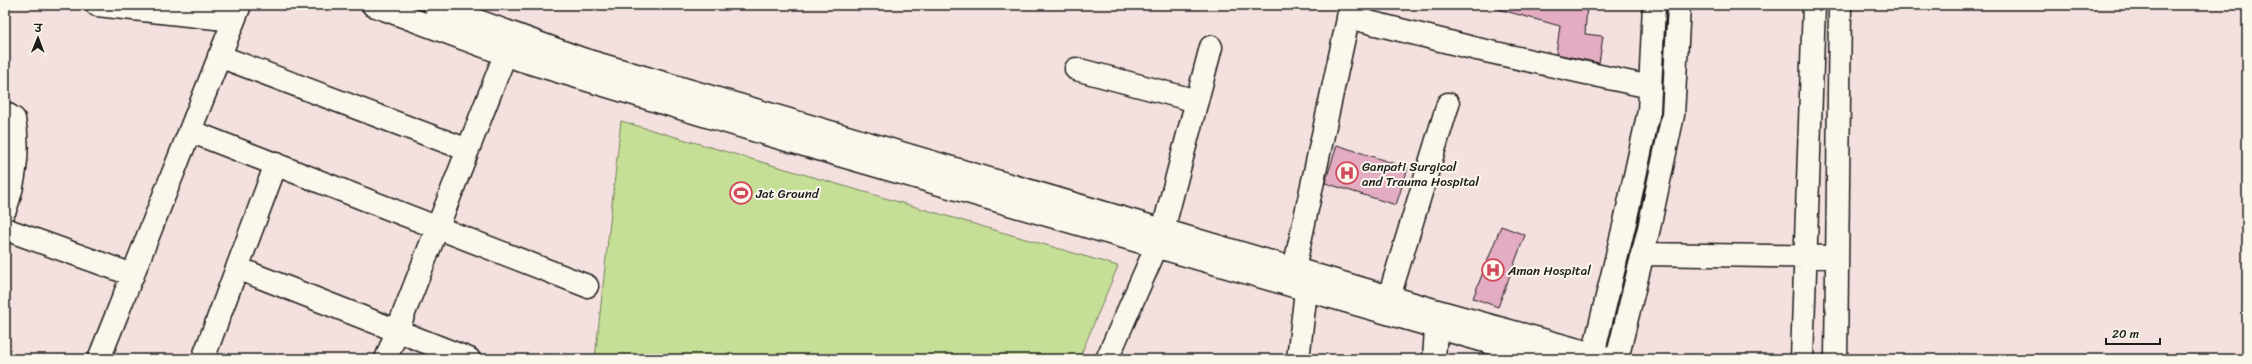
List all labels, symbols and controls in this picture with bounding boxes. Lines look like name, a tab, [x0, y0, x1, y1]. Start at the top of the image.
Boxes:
north arrow	[18, 18, 58, 58]
text: उ	[33, 19, 44, 38]
place label: Ganpati Surgical and Trauma Hospital	[1362, 155, 1479, 193]
hospital icon: Ganpati Surgical and Trauma Hospital	[1334, 160, 1360, 186]
sports icon: Jat Ground	[728, 180, 754, 206]
place label: Jat Ground	[755, 182, 820, 205]
hospital icon: Aman Hospital	[1480, 257, 1506, 283]
place label: Aman Hospital	[1507, 259, 1591, 282]
scale bar	[2106, 320, 2160, 346]
text: 20 m	[2112, 323, 2139, 345]

